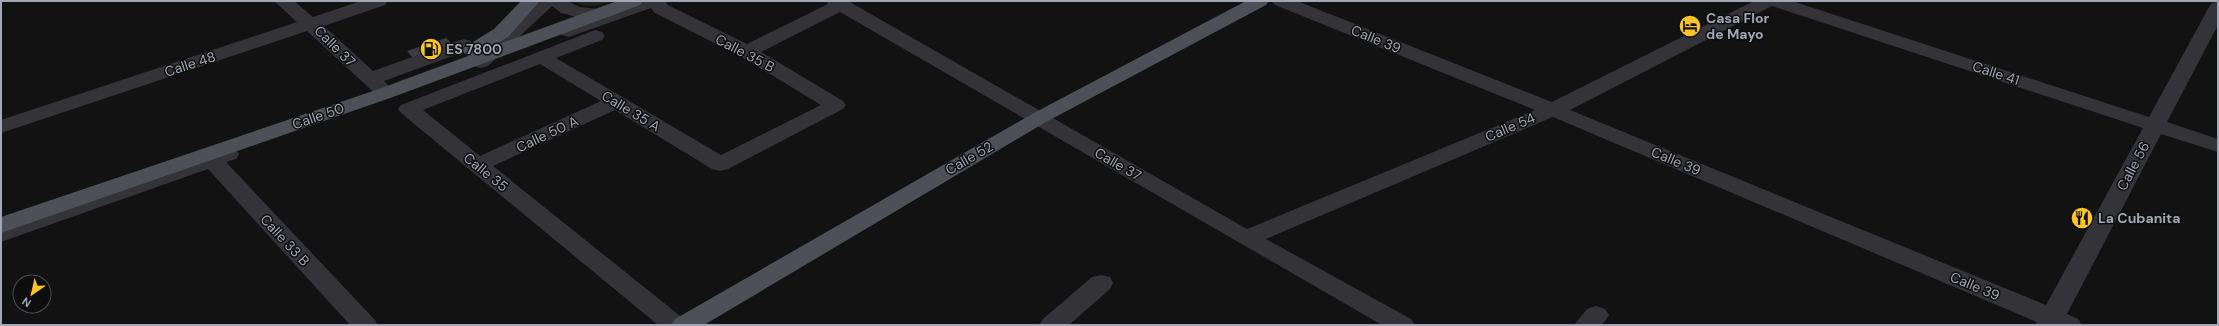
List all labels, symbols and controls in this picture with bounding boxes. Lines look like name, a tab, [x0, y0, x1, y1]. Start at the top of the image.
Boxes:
place label: Casa Flor de Mayo	[1706, 9, 1770, 43]
hotel icon: Casa Flor de Mayo	[1677, 13, 1703, 39]
street label: Calle 39	[1348, 21, 1404, 57]
street label: Calle 37	[311, 22, 359, 70]
street label: Calle 35 B	[712, 30, 778, 76]
fuel station icon: ES 7800	[418, 36, 444, 62]
place label: ES 7800	[446, 40, 502, 58]
street label: Calle 48	[162, 47, 218, 81]
street label: Calle 41	[1970, 57, 2022, 89]
street label: Calle 35 A	[598, 86, 664, 136]
street label: Calle 50	[290, 99, 346, 133]
street label: Calle 54	[1482, 108, 1538, 146]
street label: Calle 50 A	[513, 112, 581, 156]
street label: Calle 52	[942, 137, 996, 179]
street label: Calle 56	[2113, 138, 2153, 194]
street label: Calle 37	[1091, 143, 1145, 185]
street label: Calle 39	[1648, 143, 1704, 180]
street label: Calle 35	[460, 149, 512, 195]
restaurant icon: La Cubanita	[2069, 205, 2095, 231]
place label: La Cubanita	[2098, 209, 2180, 227]
street label: Calle 33 B	[256, 210, 314, 270]
street label: Calle 39	[1947, 268, 2003, 305]
north arrow	[12, 274, 52, 314]
text: N	[19, 294, 34, 310]

